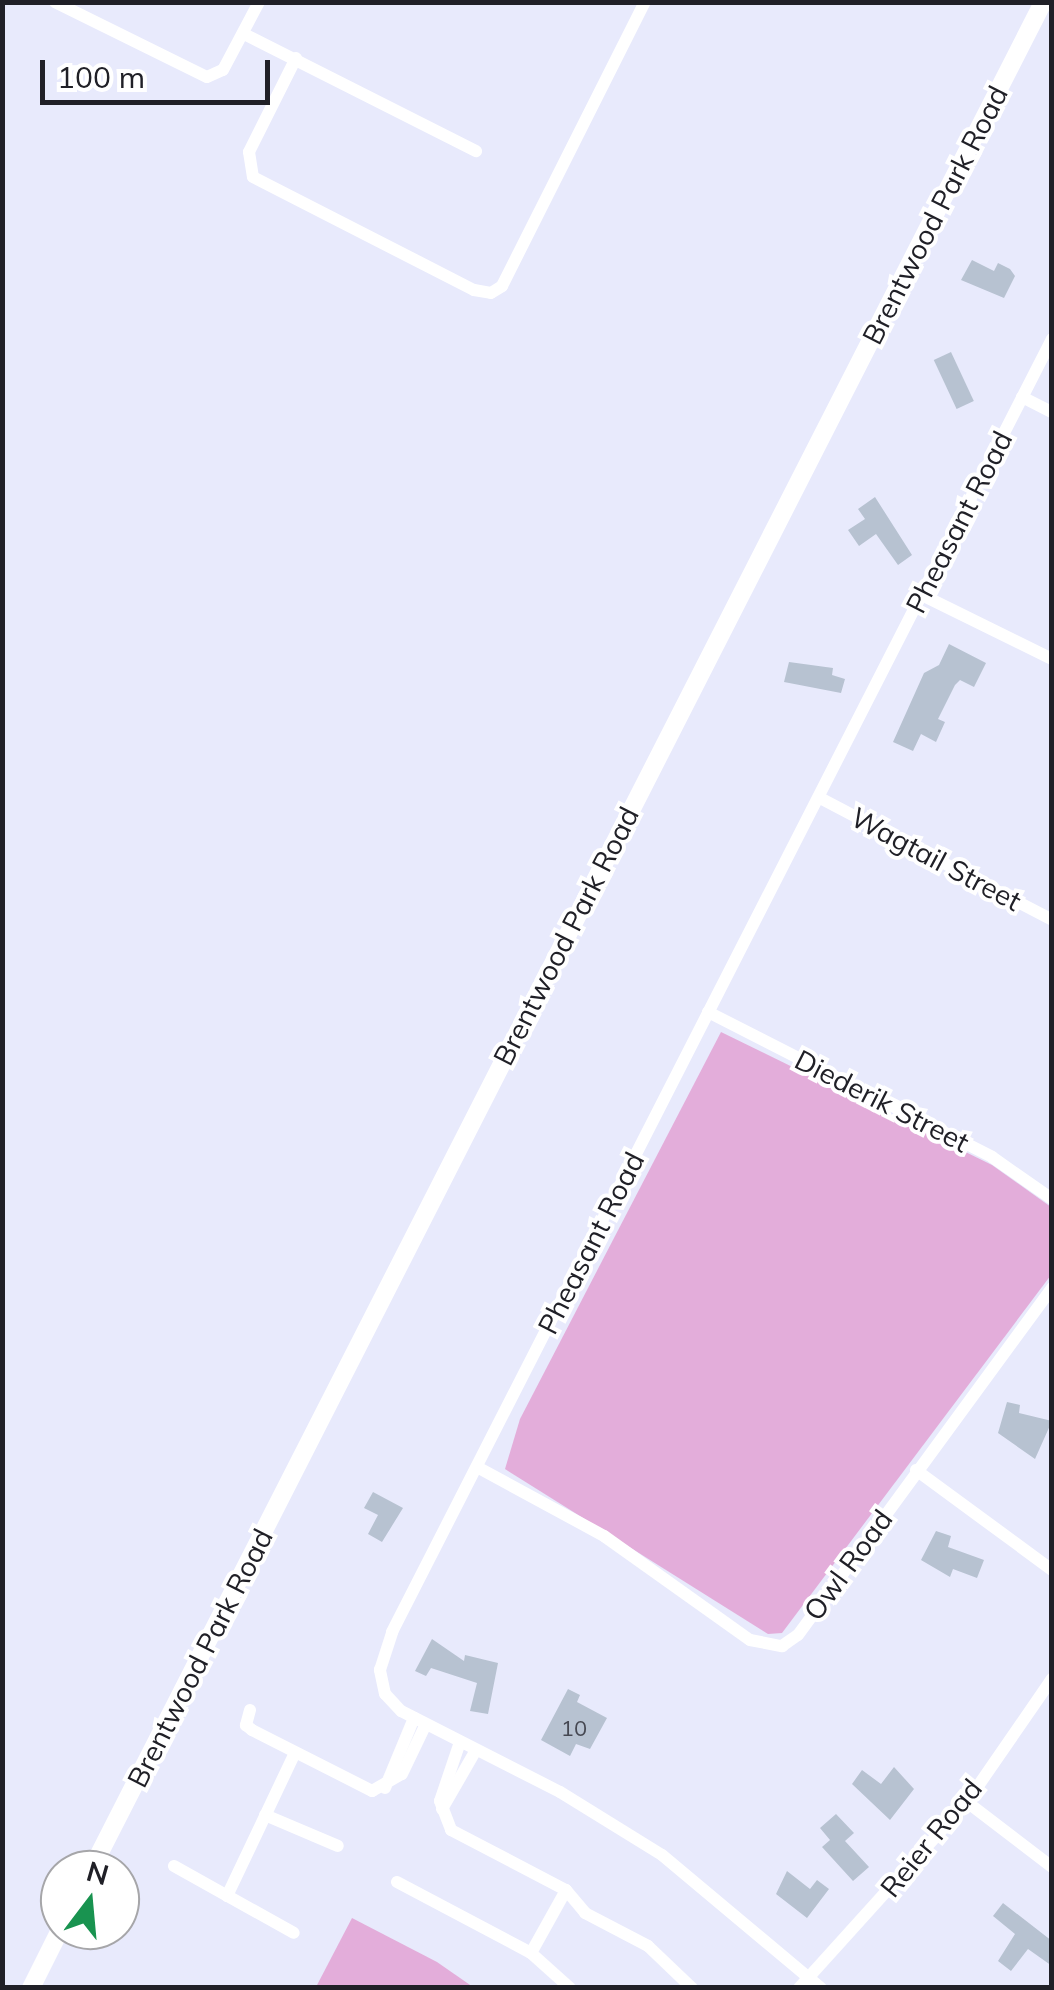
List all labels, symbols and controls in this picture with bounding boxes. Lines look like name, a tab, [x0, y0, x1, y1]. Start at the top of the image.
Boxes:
scale bar	[45, 40, 275, 102]
text: 100 m	[57, 58, 145, 96]
street label: Brentwood Park Road	[855, 80, 1015, 350]
street label: Pheasant Road	[899, 425, 1019, 619]
street label: Wagtail Street	[845, 800, 1027, 918]
street label: Brentwood Park Road	[486, 801, 646, 1071]
street label: Diederik Street	[789, 1043, 975, 1159]
street label: Pheasant Road	[531, 1146, 651, 1340]
street label: Owl Road	[797, 1503, 899, 1627]
street label: Brentwood Park Road	[120, 1523, 280, 1793]
house number: 10	[561, 1716, 587, 1742]
street label: Reier Road	[873, 1772, 989, 1904]
north arrow	[40, 1850, 140, 1950]
text: N	[83, 1853, 113, 1892]

